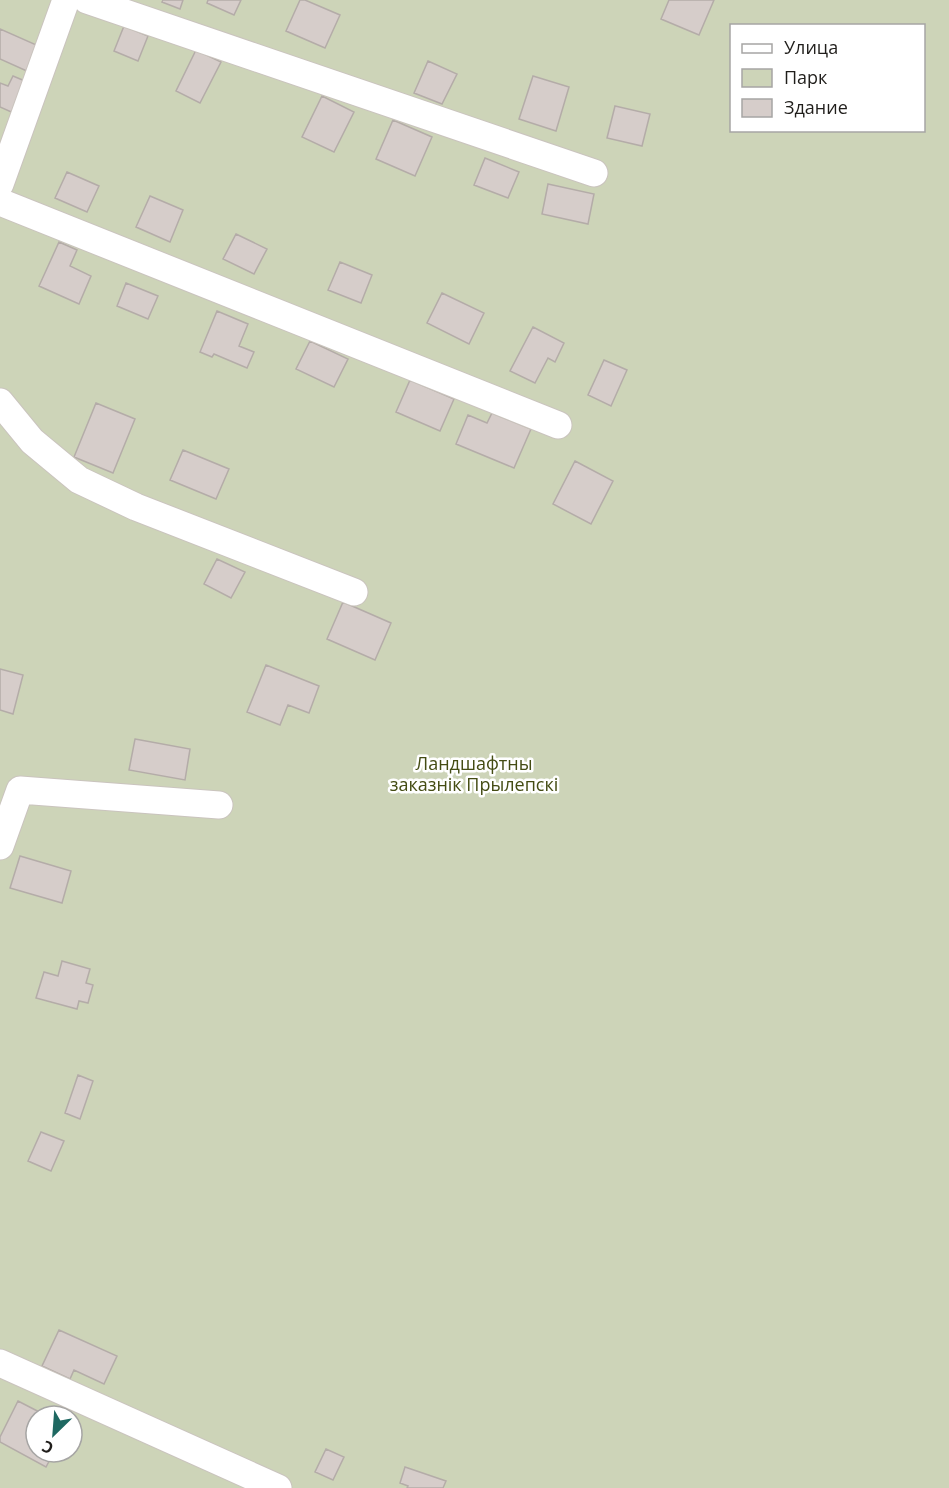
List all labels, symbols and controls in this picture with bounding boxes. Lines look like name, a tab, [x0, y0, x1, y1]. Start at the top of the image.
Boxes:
legend	[730, 24, 925, 132]
text: Улица	[784, 35, 838, 59]
text: Парк	[784, 65, 828, 89]
text: Здание	[784, 95, 848, 119]
park label: Ландшафтны заказнік Прылепскі	[390, 751, 558, 796]
north arrow	[24, 1404, 84, 1464]
text: С	[38, 1435, 57, 1460]

